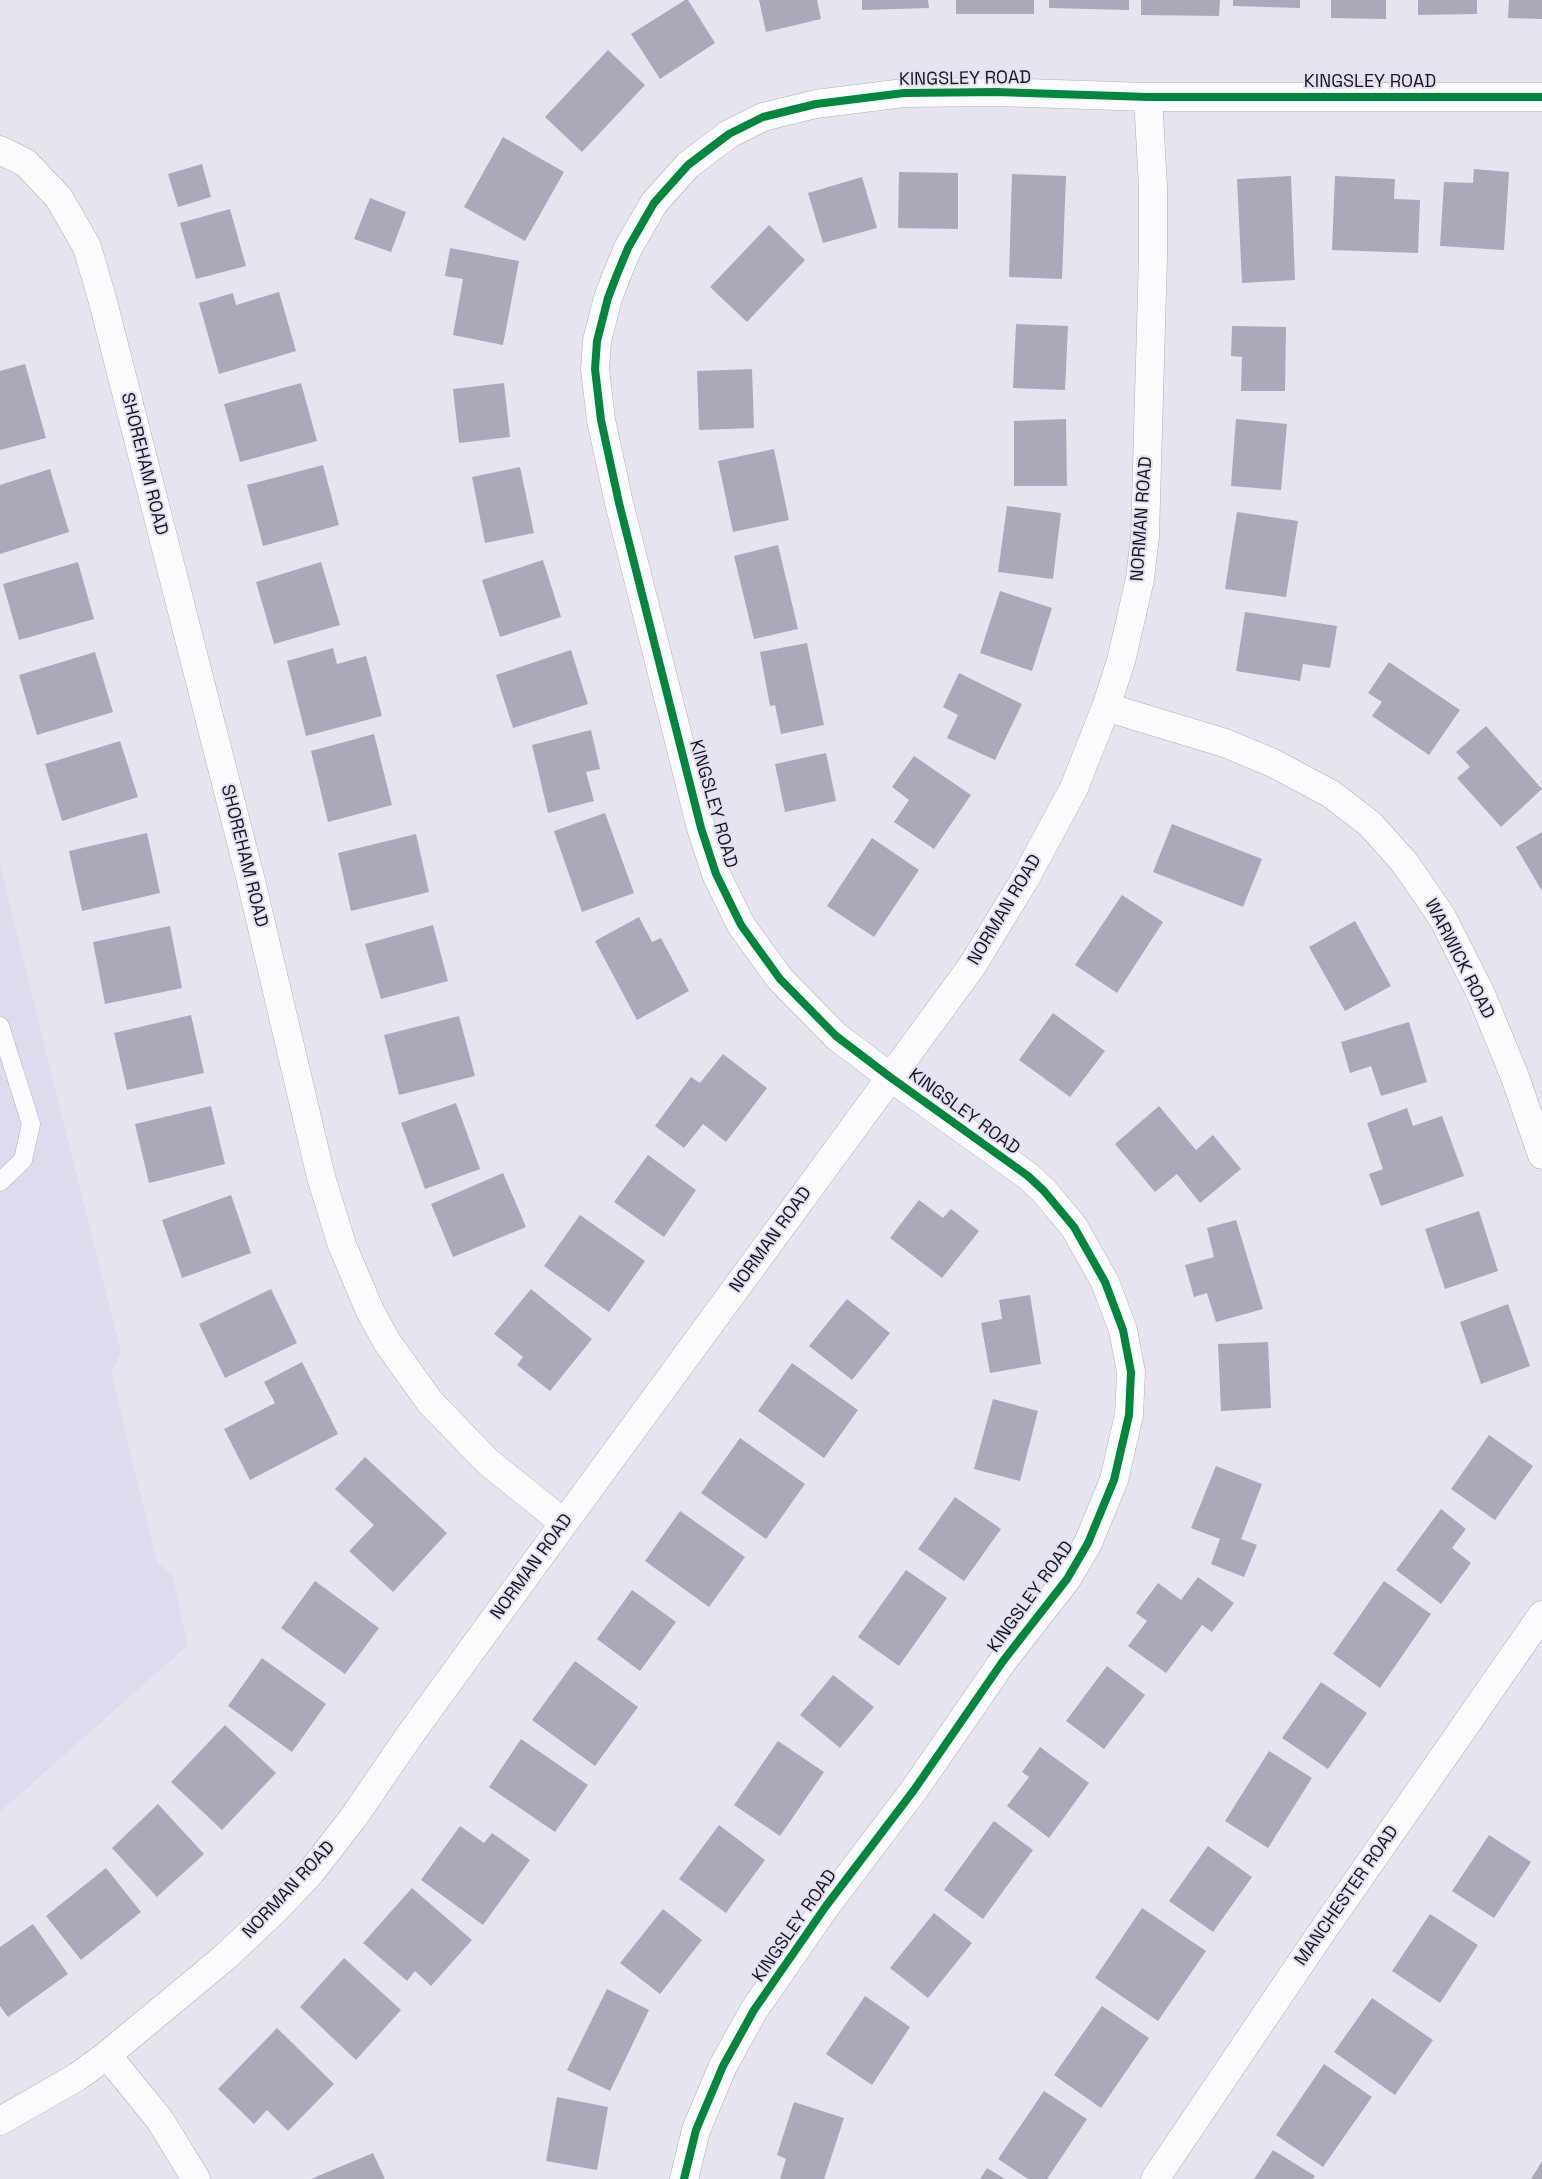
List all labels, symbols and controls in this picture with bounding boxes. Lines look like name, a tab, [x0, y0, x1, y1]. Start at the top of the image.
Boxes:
street label: KINGSLEY ROAD	[899, 67, 1031, 91]
street label: KINGSLEY ROAD	[1304, 71, 1436, 93]
street label: SHOREHAM ROAD	[116, 390, 172, 538]
street label: NORMAN ROAD	[1127, 456, 1157, 582]
street label: KINGSLEY ROAD	[684, 737, 742, 871]
street label: SHOREHAM ROAD	[216, 782, 272, 930]
street label: NORMAN ROAD	[963, 851, 1047, 969]
street label: WARWICK ROAD	[1419, 895, 1499, 1023]
street label: KINGSLEY ROAD	[904, 1064, 1024, 1160]
street label: NORMAN ROAD	[725, 1183, 817, 1297]
street label: NORMAN ROAD	[486, 1510, 578, 1624]
street label: KINGSLEY ROAD	[983, 1537, 1079, 1657]
street label: MANCHESTER ROAD	[1291, 1822, 1403, 1970]
street label: NORMAN ROAD	[238, 1837, 340, 1943]
street label: KINGSLEY ROAD	[748, 1866, 842, 1986]

